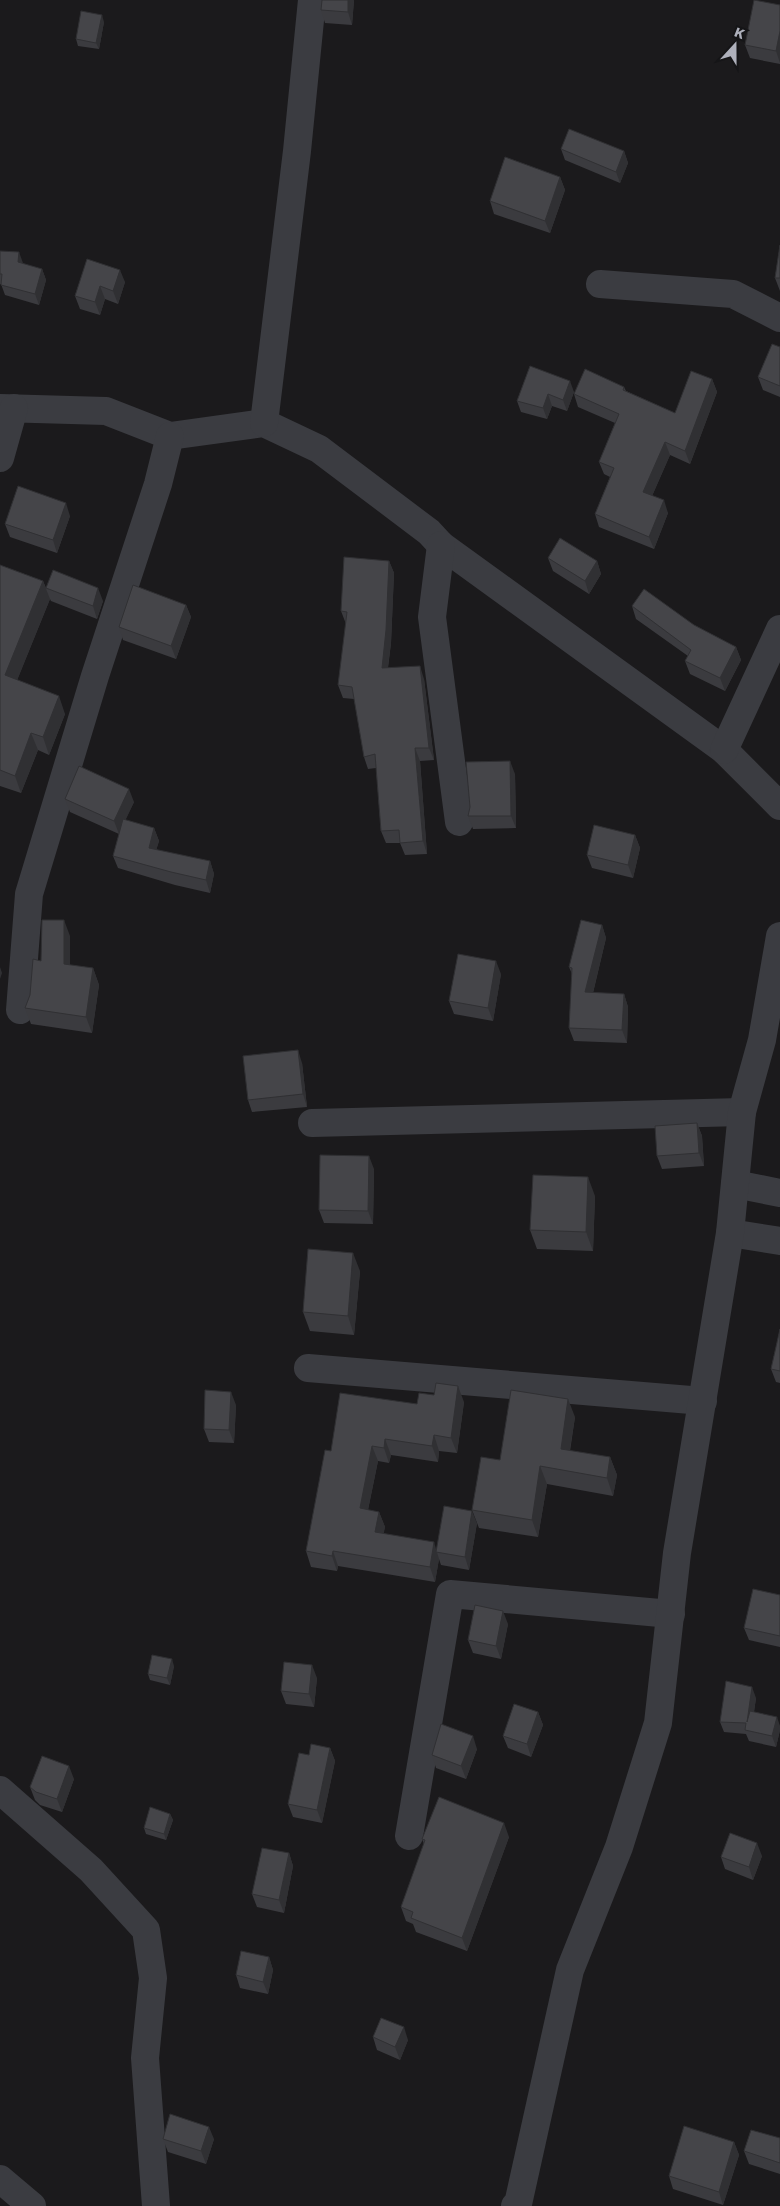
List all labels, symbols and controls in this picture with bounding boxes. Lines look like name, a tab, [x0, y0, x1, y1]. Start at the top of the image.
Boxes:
north arrow	[710, 20, 760, 70]
text: K	[732, 24, 747, 42]

